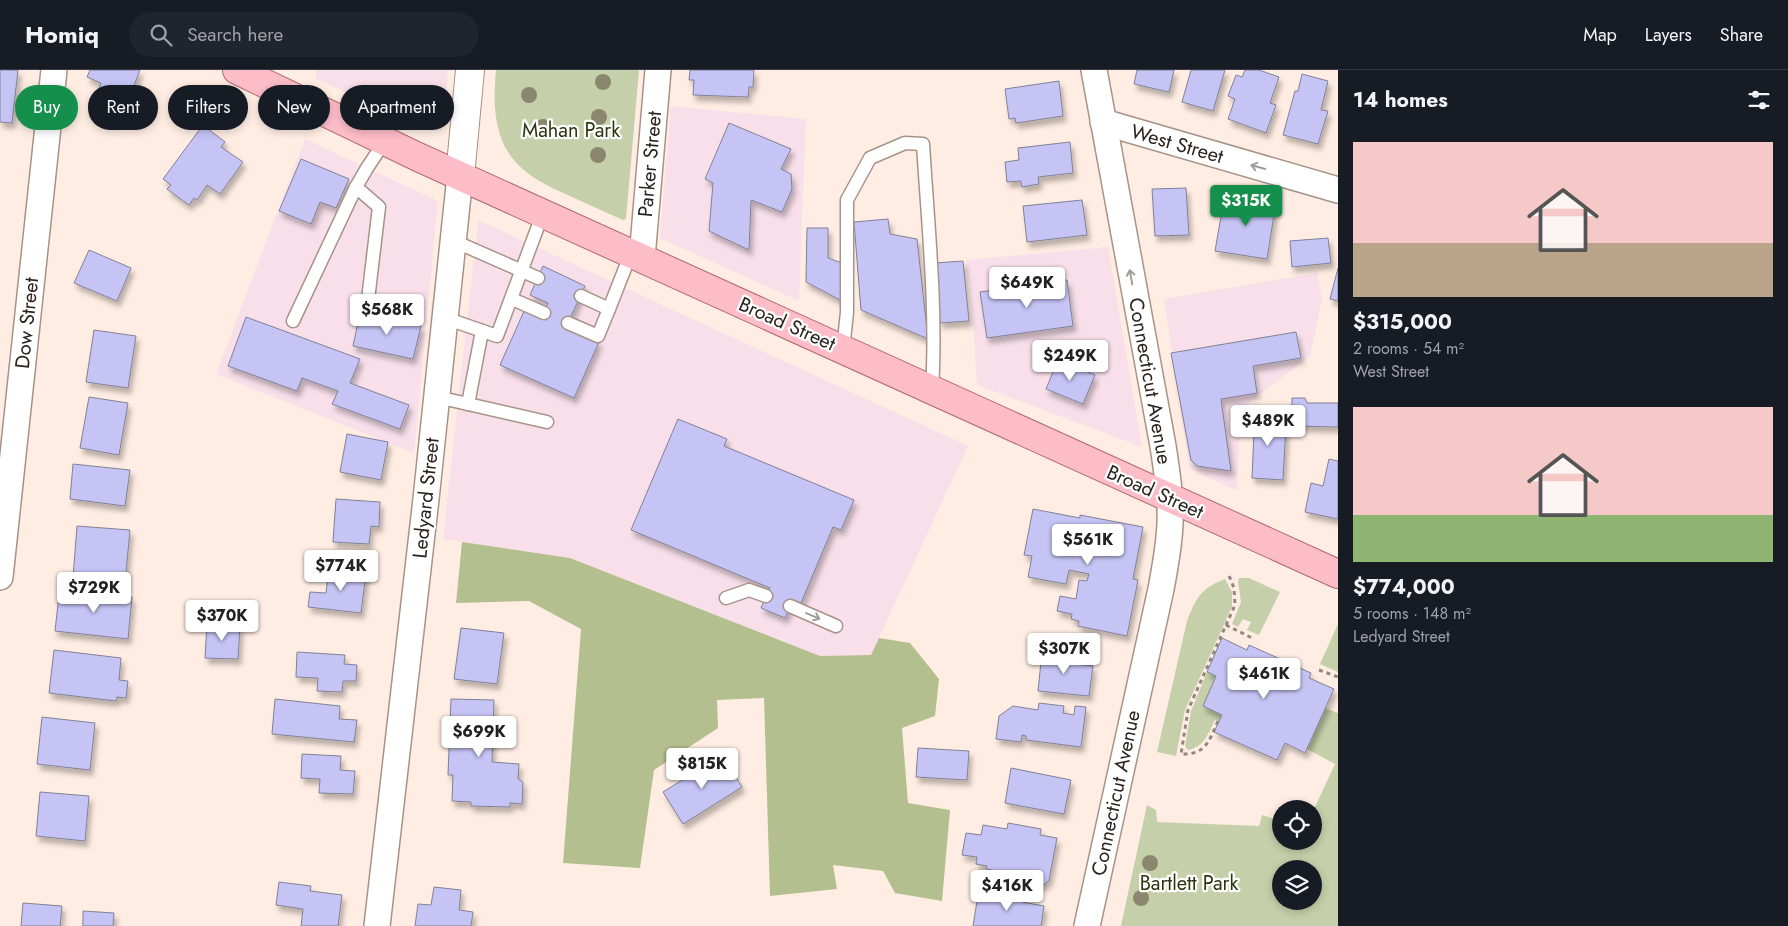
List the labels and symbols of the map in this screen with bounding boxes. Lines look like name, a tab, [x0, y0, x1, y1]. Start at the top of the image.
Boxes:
street label: Parker Street	[631, 110, 669, 218]
park label: Mahan Park	[522, 116, 620, 145]
street label: West Street	[1127, 117, 1227, 171]
one-way arrow	[1250, 161, 1266, 171]
pin: $315K	[1211, 184, 1281, 227]
pin: $649K	[992, 266, 1062, 309]
one-way arrow	[1126, 270, 1136, 286]
street label: Dow Street	[8, 276, 46, 370]
street label: Broad Street	[734, 290, 840, 358]
pin: $568K	[352, 294, 422, 336]
street label: Connecticut Avenue	[1121, 295, 1179, 467]
pin: $249K	[1035, 340, 1105, 382]
pin: $489K	[1233, 404, 1303, 447]
street label: Ledyard Street	[405, 436, 447, 560]
street label: Broad Street	[1102, 458, 1208, 526]
pin: $561K	[1053, 524, 1123, 566]
pin: $774K	[306, 550, 376, 592]
pin: $729K	[59, 572, 129, 614]
pin: $370K	[187, 600, 257, 642]
one-way arrow	[805, 612, 820, 622]
pin: $307K	[1029, 632, 1099, 675]
pin: $461K	[1229, 658, 1299, 700]
street label: Connecticut Avenue	[1084, 708, 1148, 878]
pin: $699K	[444, 716, 514, 758]
pin: $815K	[667, 748, 737, 790]
park label: Bartlett Park	[1140, 869, 1238, 898]
pin: $416K	[972, 870, 1042, 912]

